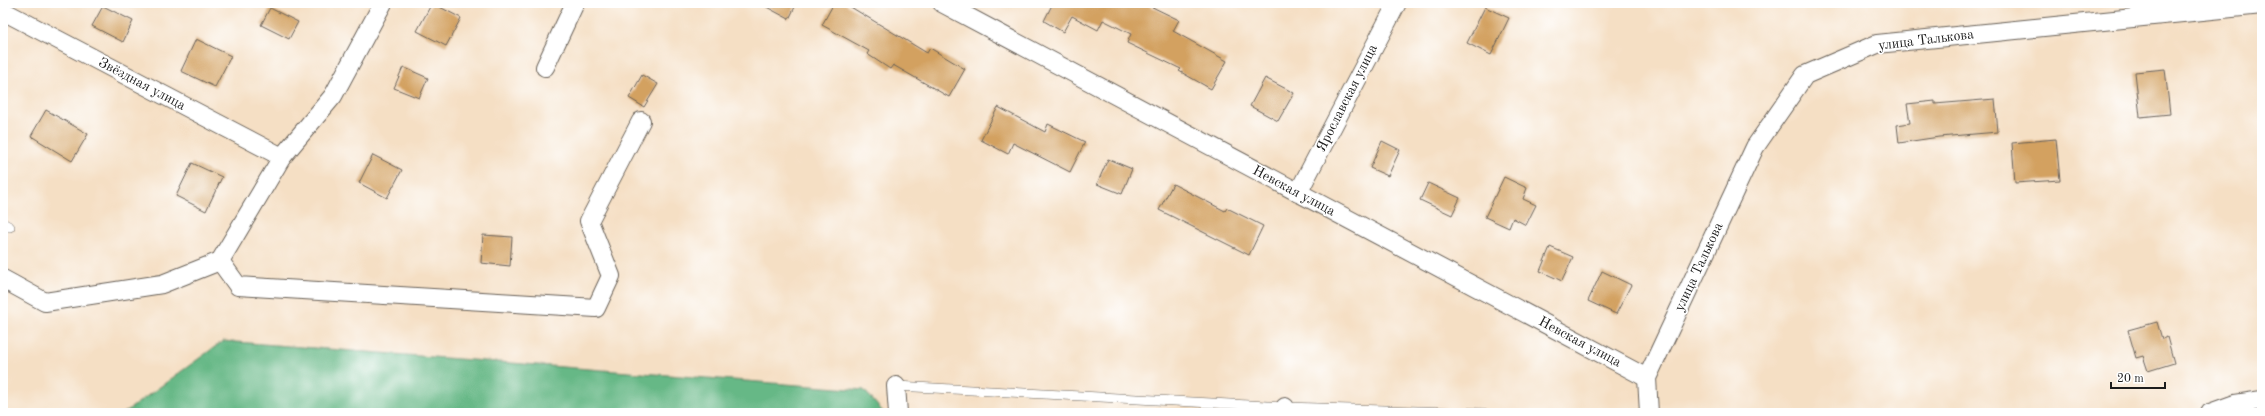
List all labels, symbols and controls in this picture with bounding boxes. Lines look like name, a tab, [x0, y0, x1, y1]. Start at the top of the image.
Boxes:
street label: улица Талькова	[1877, 27, 1975, 53]
street label: Ярославская улица	[1314, 42, 1380, 154]
street label: Звёздная улица	[96, 55, 188, 113]
street label: Невская улица	[1250, 163, 1338, 219]
street label: улица Талькова	[1672, 220, 1726, 314]
street label: Невская улица	[1536, 314, 1624, 370]
scale bar	[2111, 364, 2165, 390]
text: 20 m	[2117, 373, 2144, 385]

